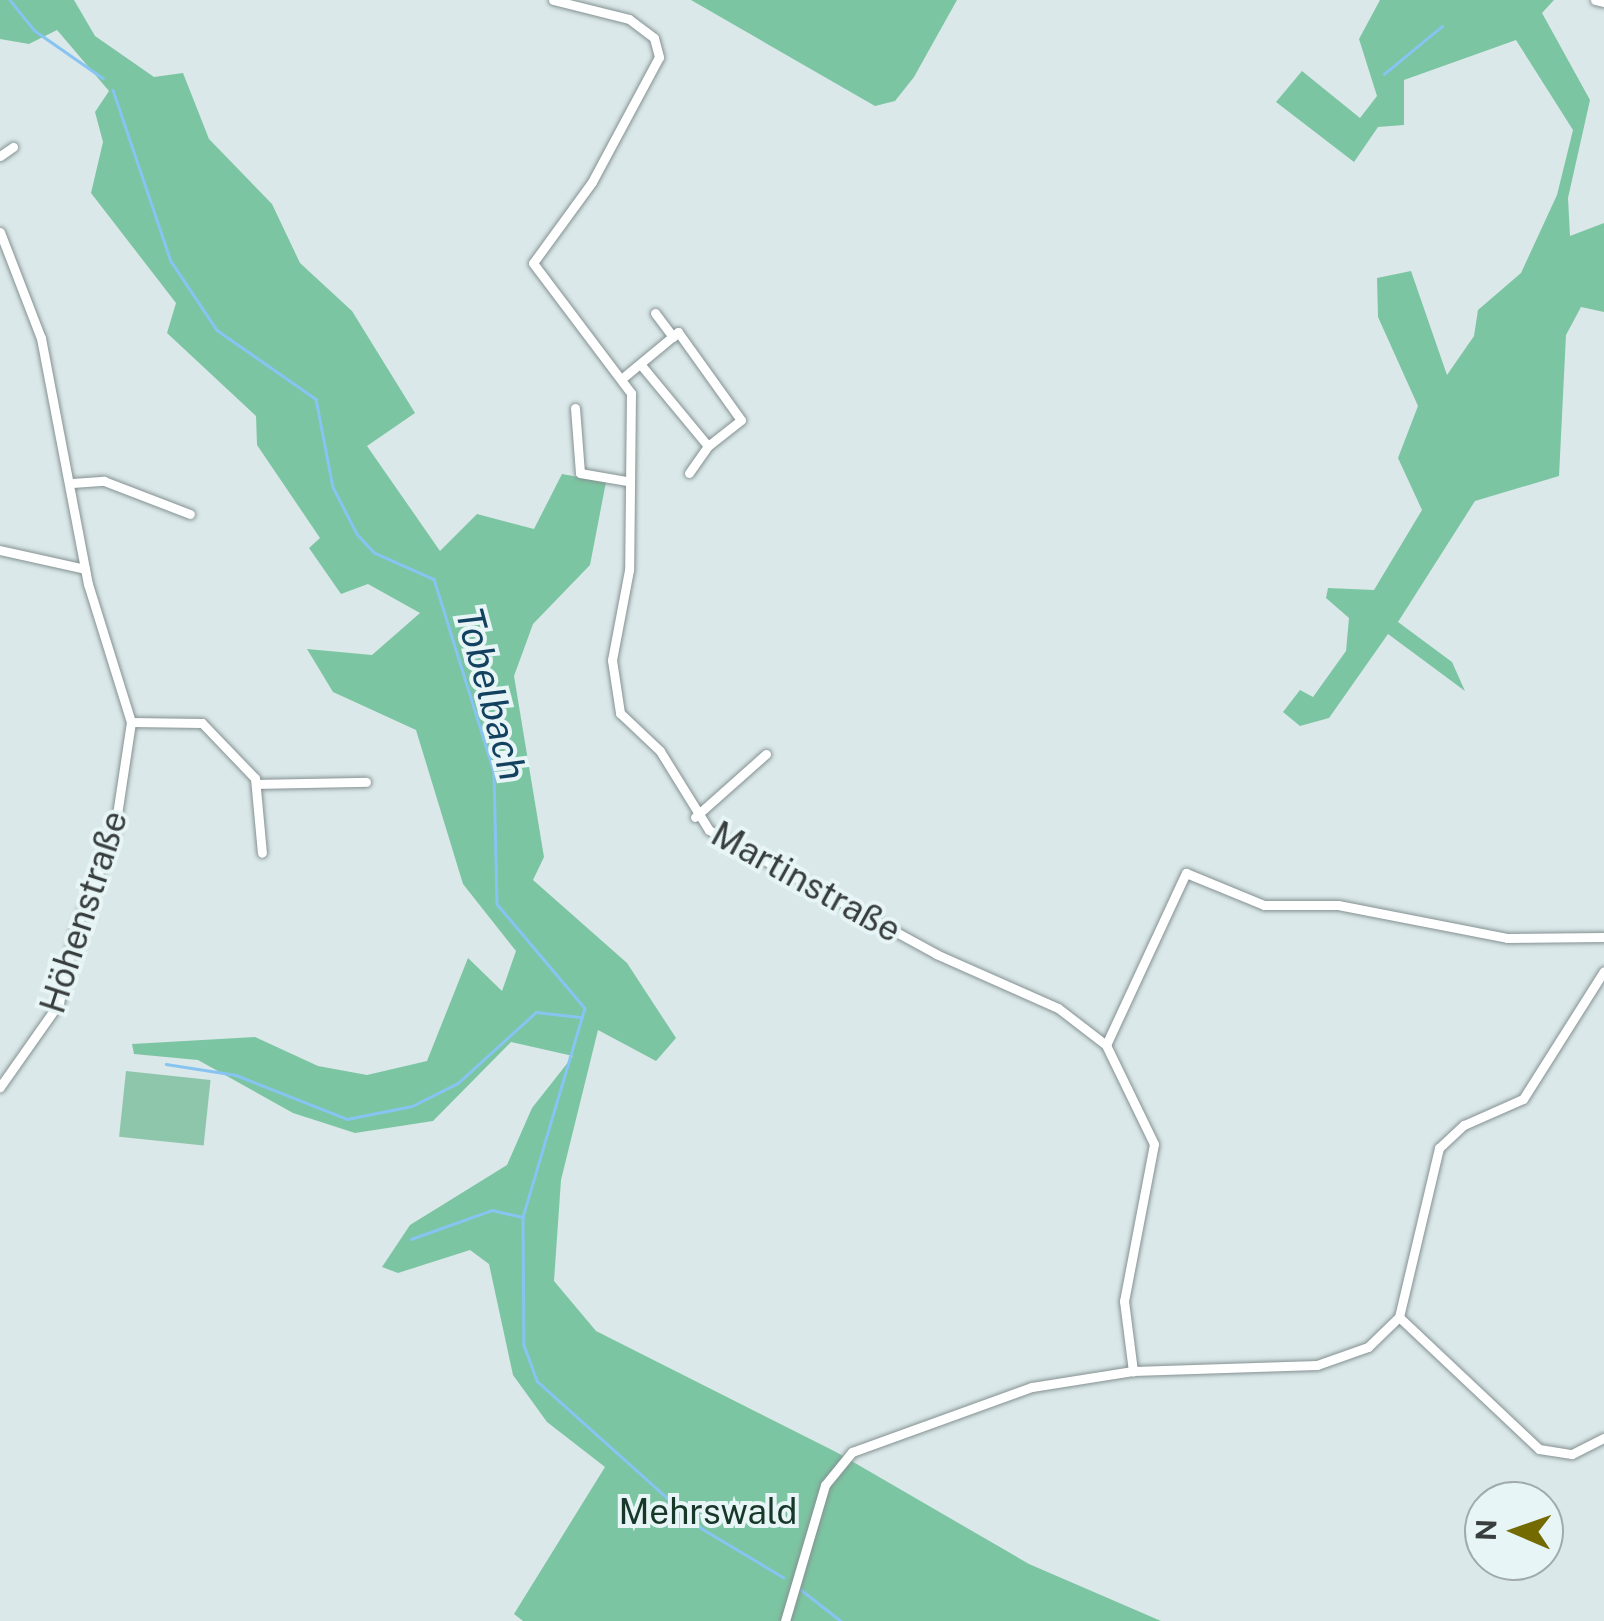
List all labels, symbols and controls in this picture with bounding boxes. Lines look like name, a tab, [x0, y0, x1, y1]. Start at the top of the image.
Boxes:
water label: Tobelbach	[446, 603, 536, 785]
street label: Höhenstraße	[32, 806, 136, 1018]
street label: Martinstraße	[704, 813, 908, 951]
north arrow	[1464, 1481, 1564, 1581]
park label: Mehrswald	[619, 1491, 797, 1533]
text: N	[1469, 1518, 1502, 1542]

